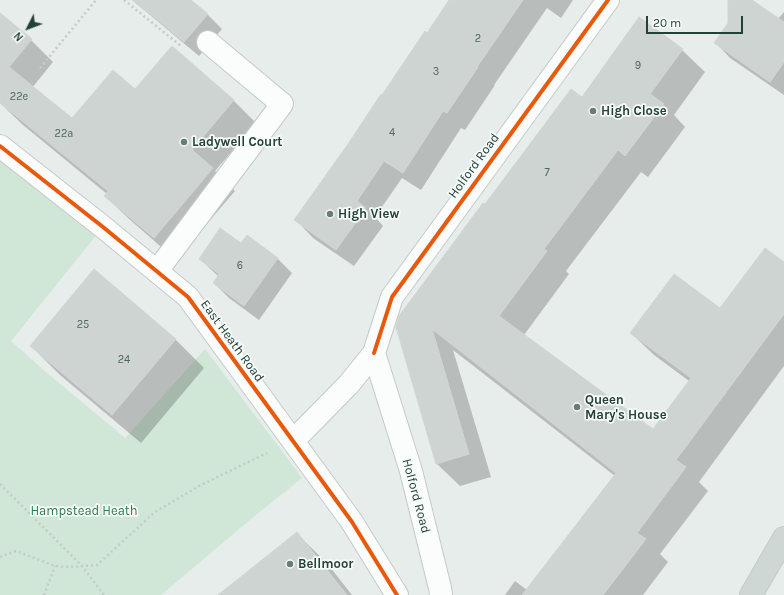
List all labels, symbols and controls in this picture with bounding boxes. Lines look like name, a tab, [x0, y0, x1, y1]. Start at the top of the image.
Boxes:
north arrow	[8, 8, 48, 48]
scale bar	[648, 8, 745, 34]
text: 20 m	[653, 16, 681, 30]
text: N	[11, 29, 26, 44]
house number: 2	[475, 32, 481, 46]
house number: 9	[635, 59, 641, 73]
house number: 3	[433, 65, 439, 79]
house number: 22e	[10, 90, 28, 104]
place label: High Close	[601, 103, 667, 119]
marker: High Close	[588, 106, 598, 116]
house number: 4	[389, 126, 395, 140]
house number: 22a	[55, 127, 73, 141]
street label: Holford Road	[445, 131, 503, 201]
place label: Ladywell Court	[192, 134, 282, 150]
marker: Ladywell Court	[179, 137, 189, 147]
house number: 7	[544, 166, 550, 180]
place label: High View	[338, 206, 399, 222]
marker: High View	[325, 209, 335, 219]
house number: 6	[237, 259, 243, 273]
street label: East Heath Road	[197, 297, 267, 385]
house number: 25	[77, 318, 89, 332]
house number: 24	[118, 353, 130, 367]
place label: Queen Mary's House	[585, 392, 667, 423]
marker: Queen Mary's House	[572, 402, 582, 412]
street label: Holford Road	[399, 457, 433, 535]
park label: Hampstead Heath	[30, 503, 138, 519]
place label: Bellmoor	[298, 556, 353, 572]
marker: Bellmoor	[285, 559, 295, 569]

